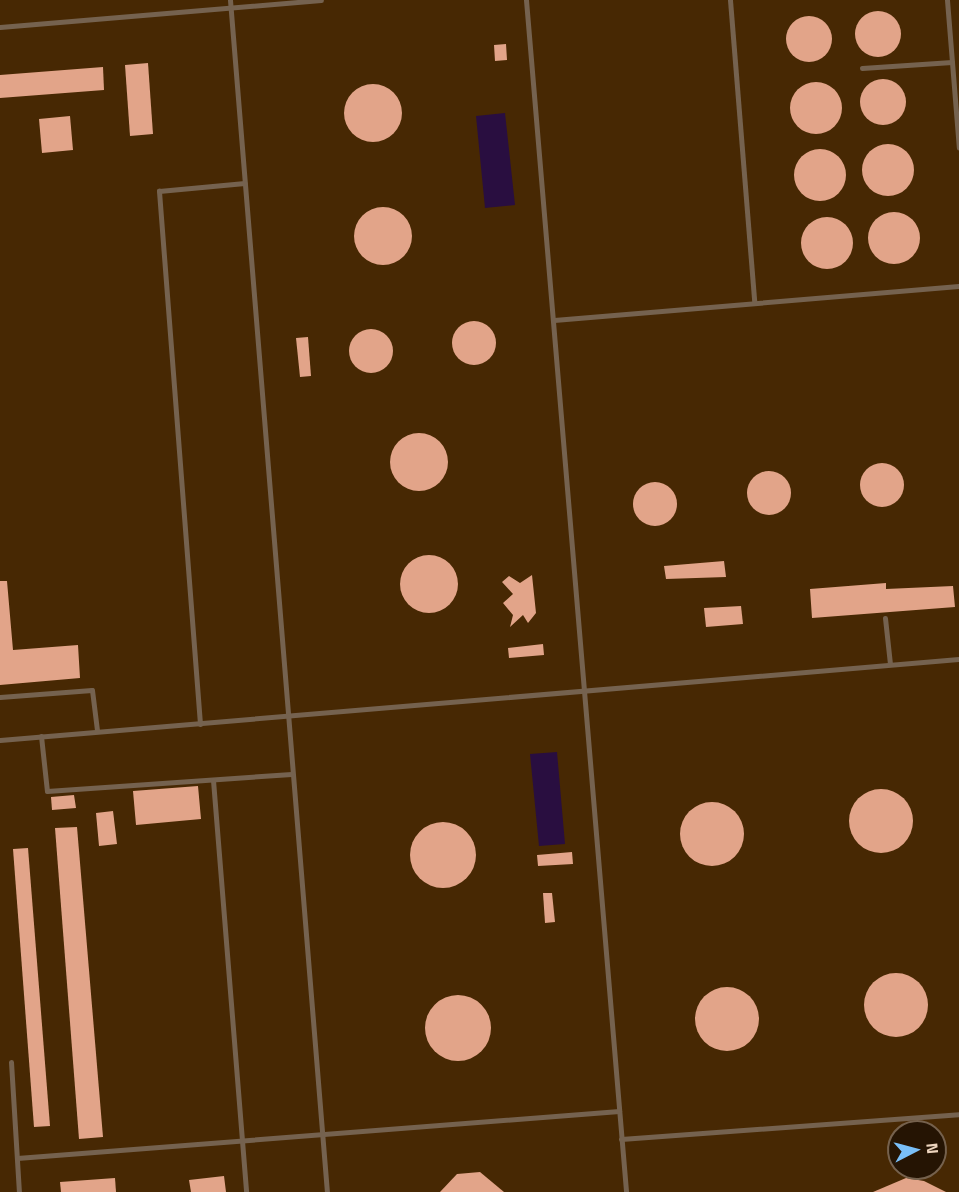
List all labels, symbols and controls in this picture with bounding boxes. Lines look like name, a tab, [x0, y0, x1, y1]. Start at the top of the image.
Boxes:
north arrow	[887, 1120, 947, 1180]
text: N	[920, 1142, 945, 1155]

